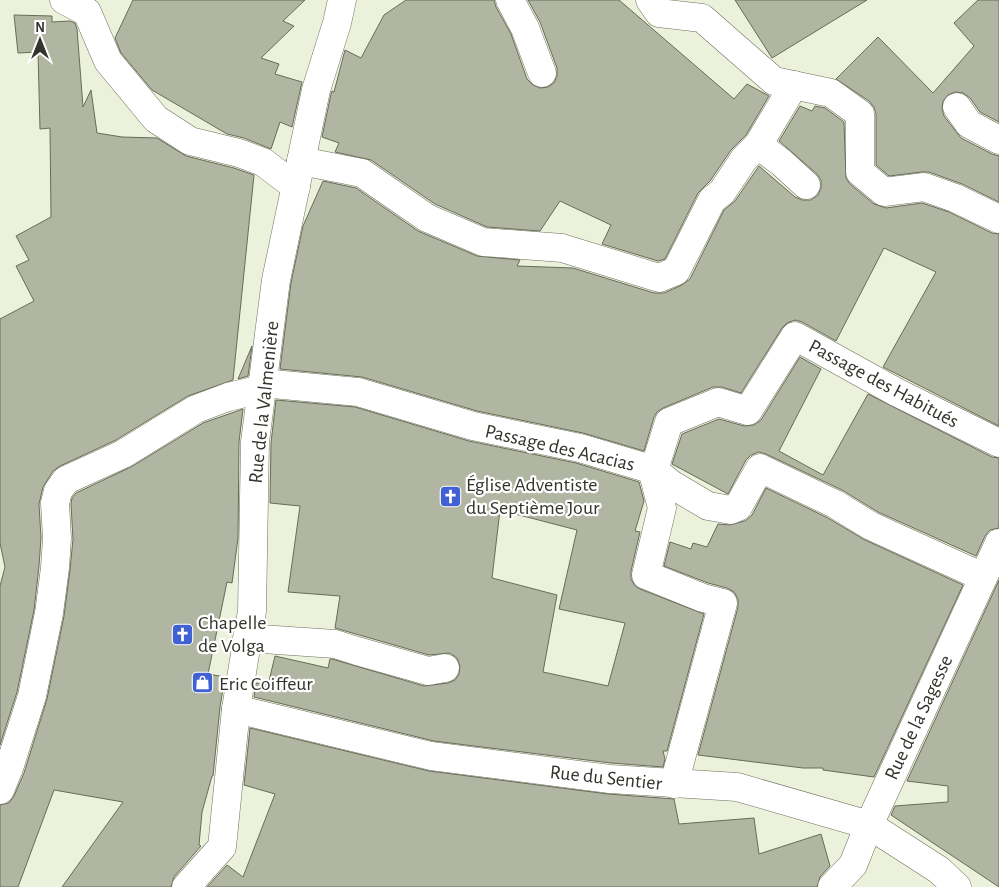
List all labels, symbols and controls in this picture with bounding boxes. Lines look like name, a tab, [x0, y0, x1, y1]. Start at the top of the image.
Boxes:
north arrow	[15, 15, 65, 65]
text: N	[35, 21, 45, 35]
street label: Rue de la Valmenière	[246, 320, 282, 484]
street label: Passage des Habitués	[805, 336, 962, 432]
street label: Passage des Acacias	[483, 421, 636, 475]
place label: Église Adventiste du Septième Jour	[466, 474, 600, 518]
church icon: Église Adventiste du Septième Jour	[438, 484, 462, 508]
place label: Chapelle de Volga	[198, 613, 267, 656]
church icon: Chapelle de Volga	[170, 622, 194, 646]
street label: Rue de la Sagesse	[881, 652, 957, 783]
shop icon: Eric Coiffeur	[191, 671, 215, 695]
place label: Eric Coiffeur	[219, 674, 313, 694]
street label: Rue du Sentier	[549, 762, 664, 794]

